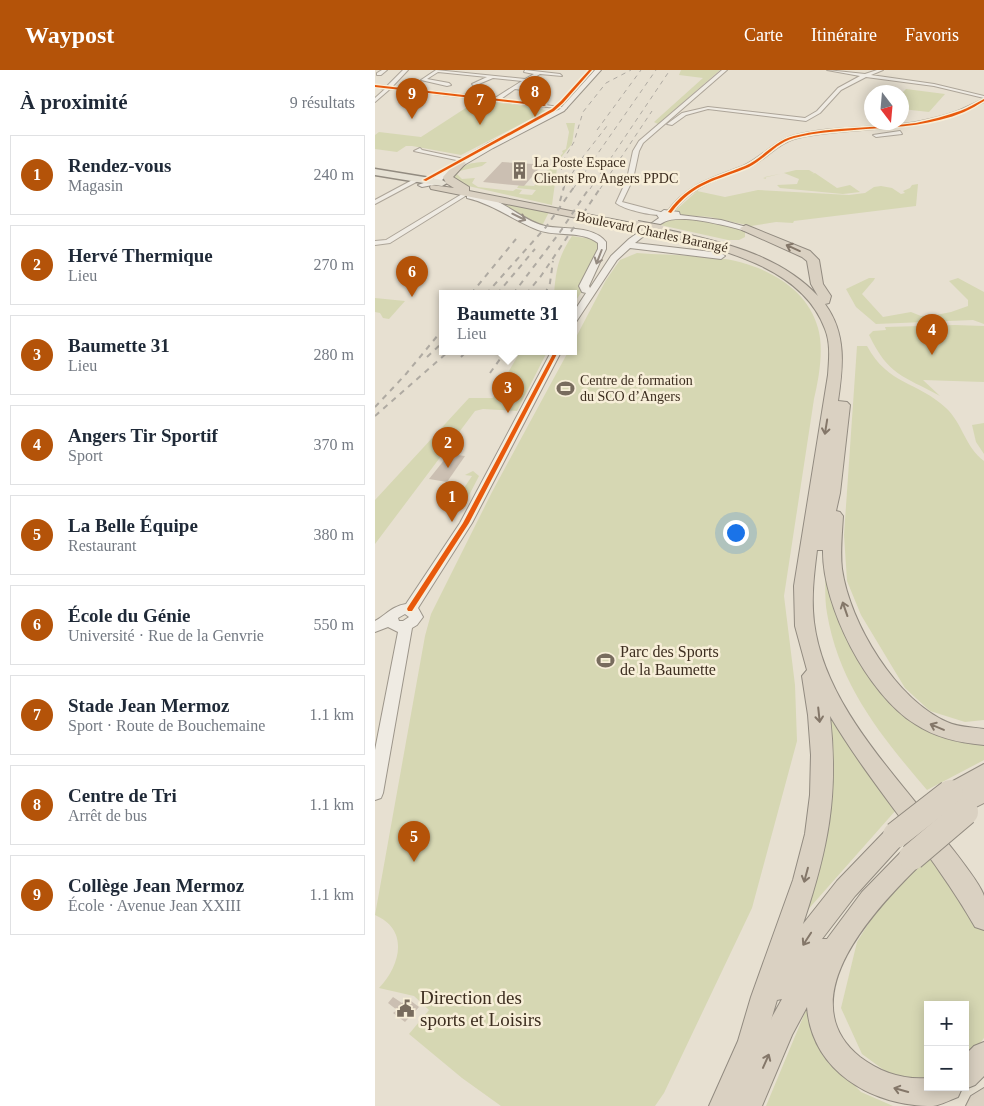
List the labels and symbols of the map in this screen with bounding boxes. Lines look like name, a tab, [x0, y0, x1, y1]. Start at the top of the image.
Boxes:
pin: 8	[519, 76, 551, 117]
pin: 9	[396, 78, 428, 119]
pin: 7	[464, 84, 496, 125]
north arrow	[864, 85, 909, 130]
place label: La Poste Espace Clients Pro Angers PPDC	[534, 155, 678, 186]
building icon: La Poste Espace Clients Pro Angers PPDC	[510, 160, 530, 180]
street label: Boulevard Charles Barangé	[575, 209, 729, 255]
one-way arrow	[511, 213, 526, 222]
one-way arrow	[786, 242, 801, 252]
one-way arrow	[593, 249, 603, 264]
pin: 6	[396, 256, 428, 297]
pin: 4	[916, 314, 948, 355]
pin: 3	[492, 372, 524, 413]
place label: Centre de formation du SCO d’Angers	[580, 373, 693, 404]
sports icon: Centre de formation du SCO d’Angers	[556, 378, 576, 398]
one-way arrow	[821, 419, 831, 435]
pin: 2	[432, 427, 464, 468]
pin: 1	[436, 481, 468, 522]
your location	[723, 520, 749, 546]
one-way arrow	[840, 602, 849, 617]
place label: Parc des Sports de la Baumette	[620, 643, 719, 678]
sports icon: Parc des Sports de la Baumette	[596, 650, 616, 670]
one-way arrow	[814, 706, 824, 722]
one-way arrow	[930, 722, 945, 731]
pin: 5	[398, 821, 430, 862]
one-way arrow	[800, 867, 810, 883]
one-way arrow	[802, 931, 812, 945]
place label: Direction des sports et Loisirs	[420, 987, 541, 1030]
public building icon: Direction des sports et Loisirs	[396, 998, 416, 1018]
one-way arrow	[762, 1054, 772, 1069]
one-way arrow	[893, 1085, 909, 1095]

